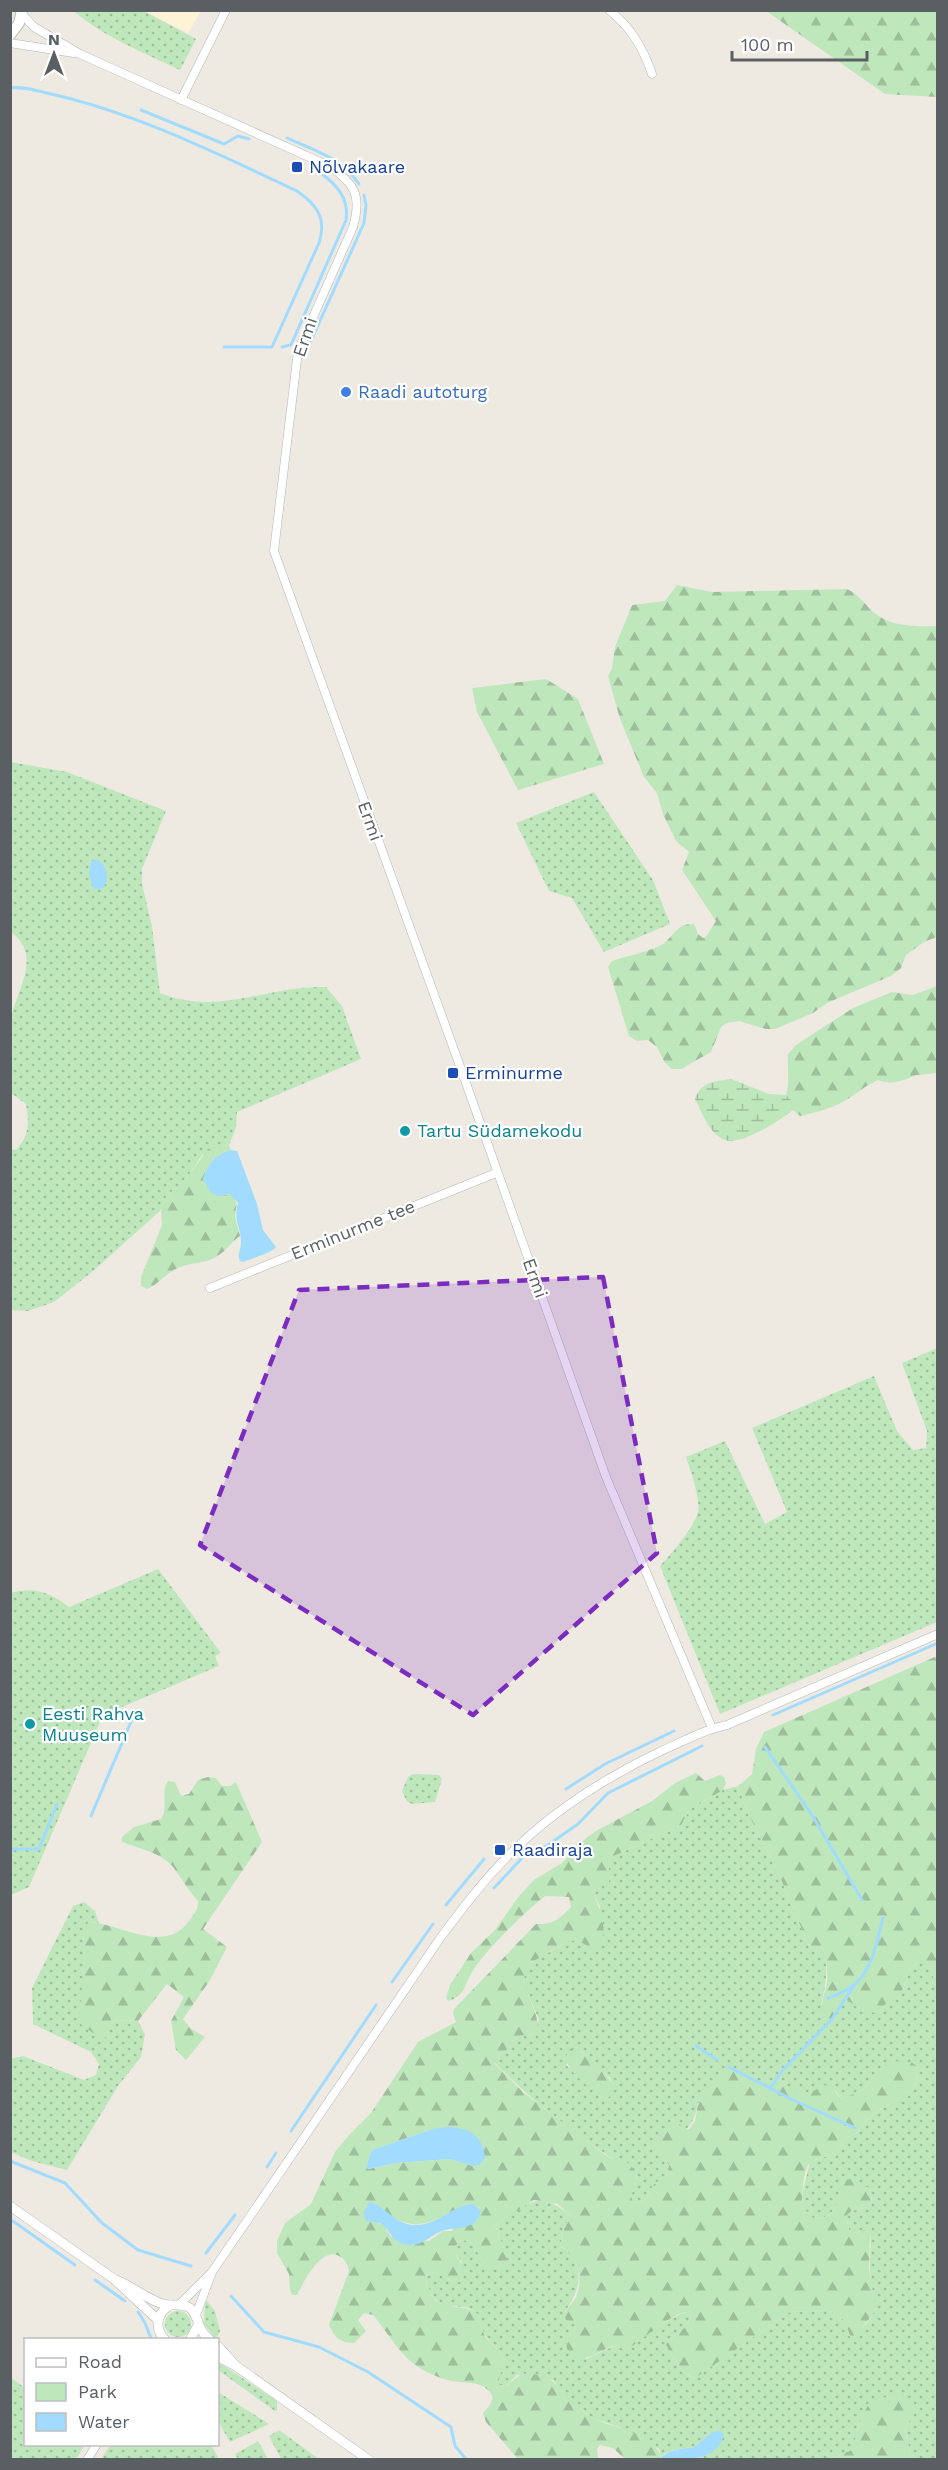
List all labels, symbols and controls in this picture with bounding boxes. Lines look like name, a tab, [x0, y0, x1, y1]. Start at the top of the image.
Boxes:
north arrow	[24, 24, 84, 84]
scale bar	[732, 24, 867, 62]
text: N	[48, 30, 60, 49]
text: 100 m	[741, 34, 794, 55]
place label: Nõlvakaare	[309, 156, 405, 177]
marker: Nõlvakaare	[290, 160, 304, 174]
street label: Ermi	[288, 314, 321, 360]
place label: Raadi autoturg	[358, 381, 488, 402]
marker: Raadi autoturg	[339, 385, 353, 399]
street label: Ermi	[354, 798, 387, 844]
place label: Erminurme	[465, 1062, 563, 1083]
marker: Erminurme	[446, 1066, 460, 1080]
place label: Tartu Südamekodu	[417, 1120, 582, 1141]
marker: Tartu Südamekodu	[398, 1124, 412, 1138]
street label: Erminurme tee	[288, 1195, 418, 1264]
street label: Ermi	[519, 1255, 552, 1301]
place label: Eesti Rahva Muuseum	[42, 1703, 144, 1745]
marker: Eesti Rahva Muuseum	[23, 1717, 37, 1731]
place label: Raadiraja	[512, 1839, 593, 1860]
marker: Raadiraja	[493, 1843, 507, 1857]
legend	[24, 2338, 219, 2446]
text: Road	[78, 2351, 122, 2372]
text: Park	[78, 2381, 117, 2402]
text: Water	[78, 2411, 130, 2432]

